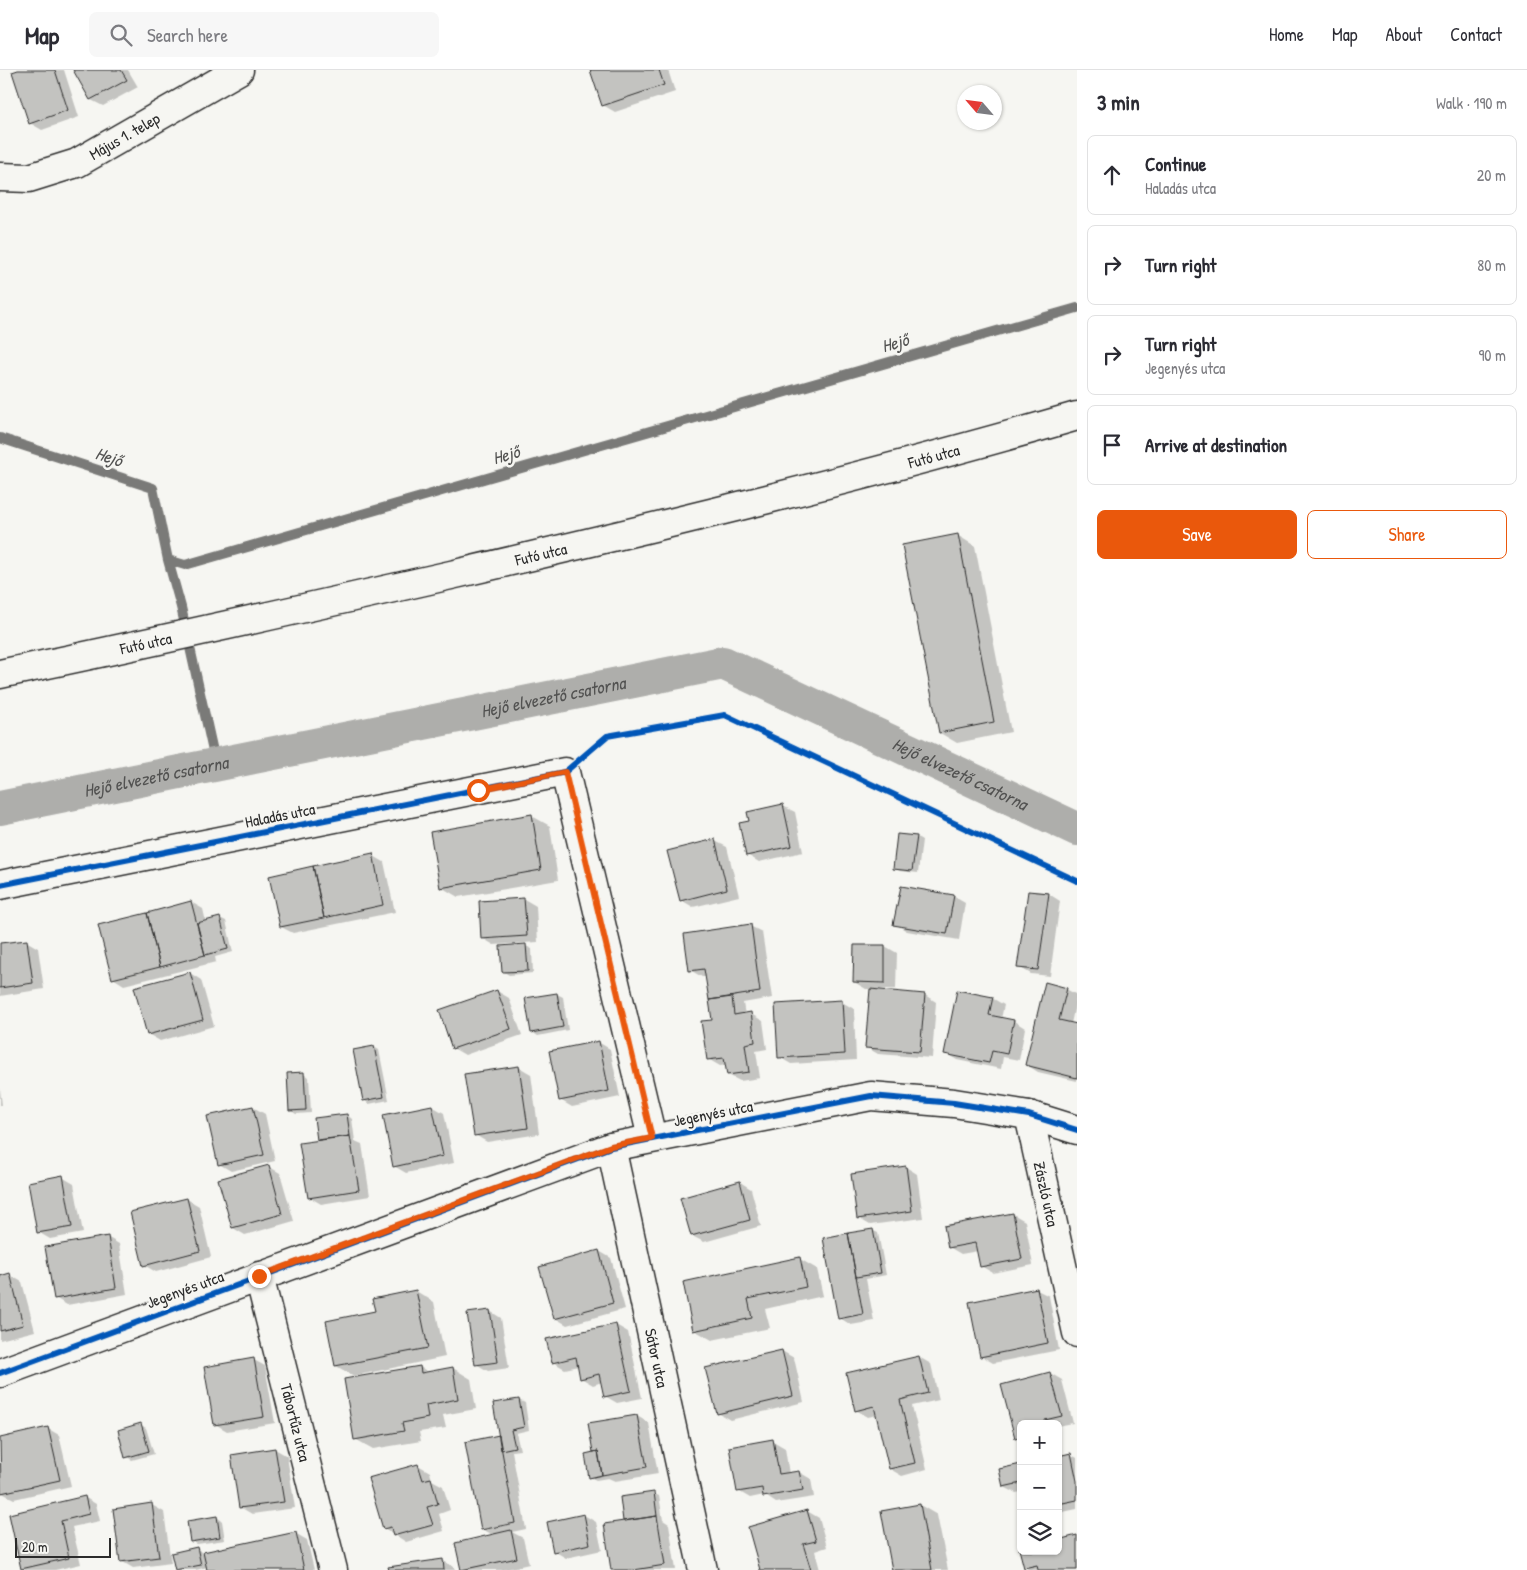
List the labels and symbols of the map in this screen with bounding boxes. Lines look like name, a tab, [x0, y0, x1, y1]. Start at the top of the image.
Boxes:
north arrow	[957, 85, 1002, 130]
street label: Május 1. telep	[85, 107, 164, 165]
water label: Hejő	[878, 326, 914, 358]
water label: Hejő	[489, 438, 525, 470]
street label: Futó utca	[905, 438, 962, 474]
water label: Hejő	[92, 440, 128, 473]
street label: Futó utca	[512, 537, 569, 571]
street label: Futó utca	[117, 627, 174, 660]
water label: Hejő elvezető csatorna	[479, 670, 629, 723]
water label: Hejő elvezető csatorna	[888, 731, 1034, 817]
water label: Hejő elvezető csatorna	[81, 749, 232, 803]
route start	[467, 779, 490, 802]
street label: Haladás utca	[243, 797, 317, 833]
street label: Jegenyés utca	[671, 1095, 755, 1131]
street label: Zászló utca	[1029, 1159, 1064, 1229]
street label: Jegenyés utca	[143, 1265, 227, 1313]
route end	[248, 1265, 271, 1288]
street label: Sátor utca	[640, 1326, 674, 1390]
street label: Tábortűz utca	[275, 1381, 316, 1464]
scale bar	[15, 1535, 111, 1558]

